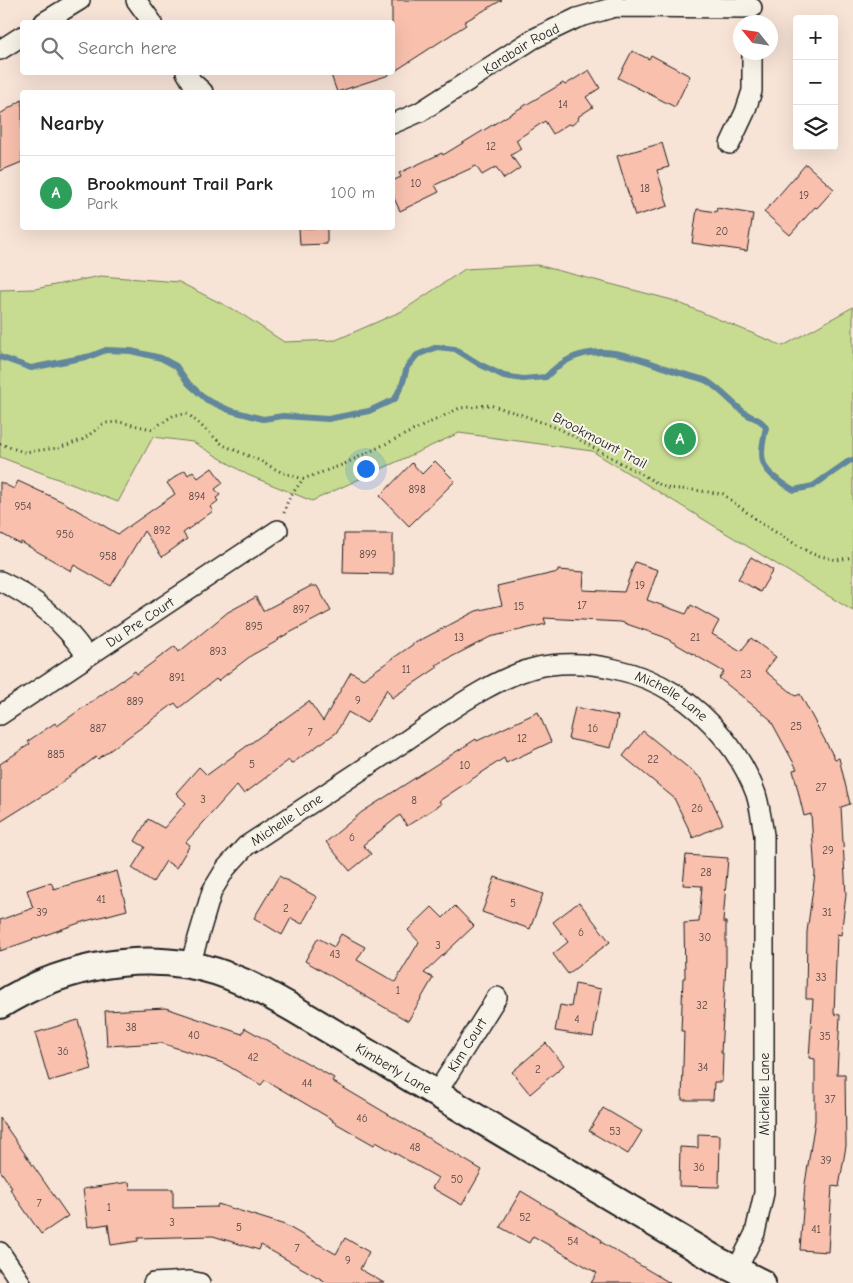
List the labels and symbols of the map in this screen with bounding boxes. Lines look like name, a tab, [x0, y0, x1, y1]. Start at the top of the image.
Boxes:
north arrow	[733, 15, 778, 60]
street label: Karabair Road	[480, 20, 562, 78]
house number: 14	[558, 98, 568, 111]
house number: 12	[486, 140, 496, 153]
house number: 10	[410, 177, 422, 190]
house number: 18	[640, 182, 650, 195]
house number: 19	[799, 189, 809, 202]
house number: 20	[716, 225, 728, 238]
street label: Brookmount Trail	[550, 408, 650, 472]
pin: A	[664, 420, 696, 458]
your location	[353, 456, 379, 482]
house number: 898	[408, 483, 426, 496]
house number: 894	[189, 490, 205, 503]
house number: 954	[14, 500, 32, 513]
house number: 892	[153, 524, 171, 537]
house number: 956	[56, 528, 74, 541]
house number: 899	[359, 548, 377, 561]
house number: 958	[99, 550, 117, 563]
house number: 19	[635, 579, 645, 592]
street label: Du Pre Court	[103, 593, 178, 651]
house number: 17	[577, 599, 587, 612]
house number: 15	[514, 600, 524, 613]
house number: 897	[293, 603, 309, 616]
house number: 895	[245, 620, 263, 633]
house number: 13	[454, 631, 464, 644]
house number: 21	[690, 631, 700, 644]
house number: 893	[209, 645, 227, 658]
house number: 11	[402, 663, 410, 676]
street label: Michelle Lane	[633, 667, 711, 725]
house number: 23	[740, 668, 752, 681]
house number: 891	[169, 671, 185, 684]
house number: 9	[355, 694, 361, 707]
house number: 889	[126, 695, 144, 708]
house number: 25	[790, 720, 802, 733]
house number: 887	[90, 722, 106, 735]
house number: 16	[588, 722, 598, 735]
house number: 7	[307, 726, 313, 739]
house number: 12	[517, 732, 527, 745]
house number: 885	[47, 748, 65, 761]
house number: 22	[647, 753, 659, 766]
house number: 5	[249, 758, 255, 771]
house number: 10	[459, 759, 471, 772]
house number: 27	[816, 781, 826, 794]
street label: Michelle Lane	[247, 790, 326, 850]
house number: 3	[200, 793, 206, 806]
house number: 8	[411, 794, 417, 807]
house number: 26	[691, 802, 703, 815]
house number: 6	[349, 831, 355, 844]
house number: 29	[822, 844, 834, 857]
house number: 28	[700, 866, 712, 879]
house number: 41	[96, 893, 106, 906]
house number: 5	[510, 897, 516, 910]
house number: 2	[283, 902, 289, 915]
house number: 39	[36, 906, 48, 919]
house number: 31	[822, 906, 832, 919]
house number: 6	[578, 926, 584, 939]
house number: 30	[699, 931, 711, 944]
house number: 3	[435, 939, 441, 952]
house number: 43	[330, 948, 340, 961]
house number: 33	[815, 971, 827, 984]
house number: 1	[396, 984, 400, 997]
house number: 32	[696, 999, 708, 1012]
house number: 4	[574, 1013, 580, 1026]
street label: Kim Court	[444, 1014, 491, 1075]
house number: 38	[125, 1021, 137, 1034]
house number: 40	[188, 1029, 200, 1042]
house number: 35	[819, 1030, 831, 1043]
street label: Kimberly Lane	[352, 1040, 435, 1098]
house number: 36	[57, 1045, 69, 1058]
house number: 42	[247, 1051, 259, 1064]
street label: Michelle Lane	[756, 1053, 773, 1135]
house number: 34	[698, 1061, 708, 1074]
house number: 2	[535, 1063, 541, 1076]
house number: 44	[302, 1077, 312, 1090]
house number: 37	[825, 1093, 835, 1106]
house number: 46	[356, 1112, 368, 1125]
house number: 53	[609, 1125, 621, 1138]
house number: 48	[410, 1141, 421, 1154]
house number: 39	[820, 1154, 832, 1167]
house number: 36	[693, 1161, 705, 1174]
house number: 50	[451, 1173, 463, 1186]
house number: 7	[36, 1197, 42, 1210]
house number: 1	[107, 1201, 111, 1214]
house number: 52	[519, 1211, 531, 1224]
house number: 3	[169, 1216, 175, 1229]
house number: 5	[236, 1221, 242, 1234]
house number: 41	[811, 1223, 821, 1236]
house number: 54	[567, 1235, 579, 1248]
house number: 7	[294, 1242, 300, 1255]
house number: 9	[345, 1254, 351, 1267]

